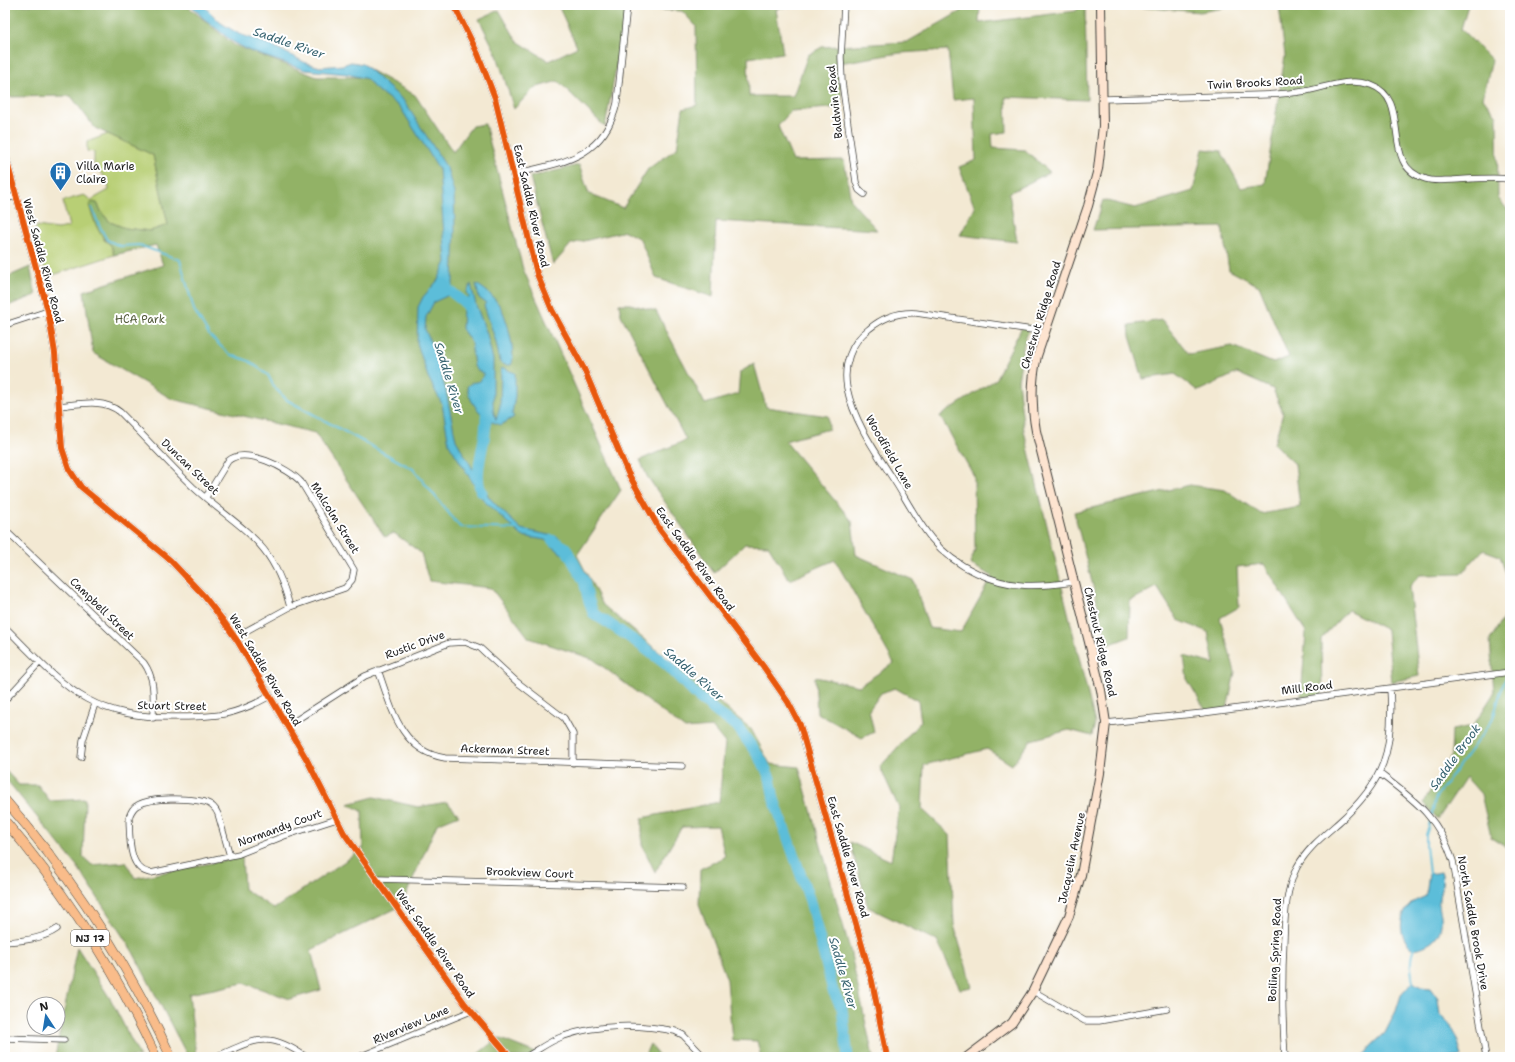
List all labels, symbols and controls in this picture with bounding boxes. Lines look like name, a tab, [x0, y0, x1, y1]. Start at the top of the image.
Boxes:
water label: Saddle River	[251, 23, 327, 63]
street label: Baldwin Road	[824, 65, 846, 139]
street label: Twin Brooks Road	[1207, 73, 1303, 93]
street label: East Saddle River Road	[510, 143, 552, 269]
building icon: Villa Marie Claire	[48, 159, 74, 192]
place label: Villa Marie Claire	[76, 159, 135, 187]
street label: West Saddle River Road	[19, 197, 67, 325]
street label: Chestnut Ridge Road	[1017, 259, 1065, 371]
park label: HCA Park	[115, 312, 165, 327]
water label: Saddle River	[430, 340, 468, 416]
street label: Woodfield Lane	[862, 412, 916, 492]
street label: Duncan Street	[158, 435, 222, 499]
street label: Malcolm Street	[307, 480, 363, 557]
street label: East Saddle River Road	[652, 504, 738, 614]
street label: Campbell Street	[66, 574, 138, 644]
street label: Chestnut Ridge Road	[1080, 586, 1120, 698]
street label: West Saddle River Road	[225, 611, 305, 729]
street label: Rustic Drive	[383, 627, 447, 663]
water label: Saddle River	[661, 644, 728, 705]
street label: Mill Road	[1280, 677, 1334, 699]
street label: Stuart Street	[137, 698, 207, 714]
water label: Saddle Brook	[1426, 721, 1484, 793]
street label: Ackerman Street	[460, 741, 550, 759]
street label: East Saddle River Road	[823, 794, 873, 920]
street label: Normandy Court	[236, 806, 324, 850]
street label: Jacquelin Avenue	[1055, 811, 1089, 905]
street label: North Saddle Brook Drive	[1454, 855, 1492, 991]
street label: Brookview Court	[486, 864, 574, 882]
street label: West Saddle River Road	[392, 887, 478, 1001]
street label: Boiling Spring Road	[1265, 898, 1285, 1002]
road number: NJ 17	[71, 930, 109, 946]
water label: Saddle River	[825, 935, 861, 1011]
north arrow	[26, 996, 66, 1036]
text: N	[38, 998, 50, 1015]
street label: Riverview Lane	[371, 1002, 451, 1048]

